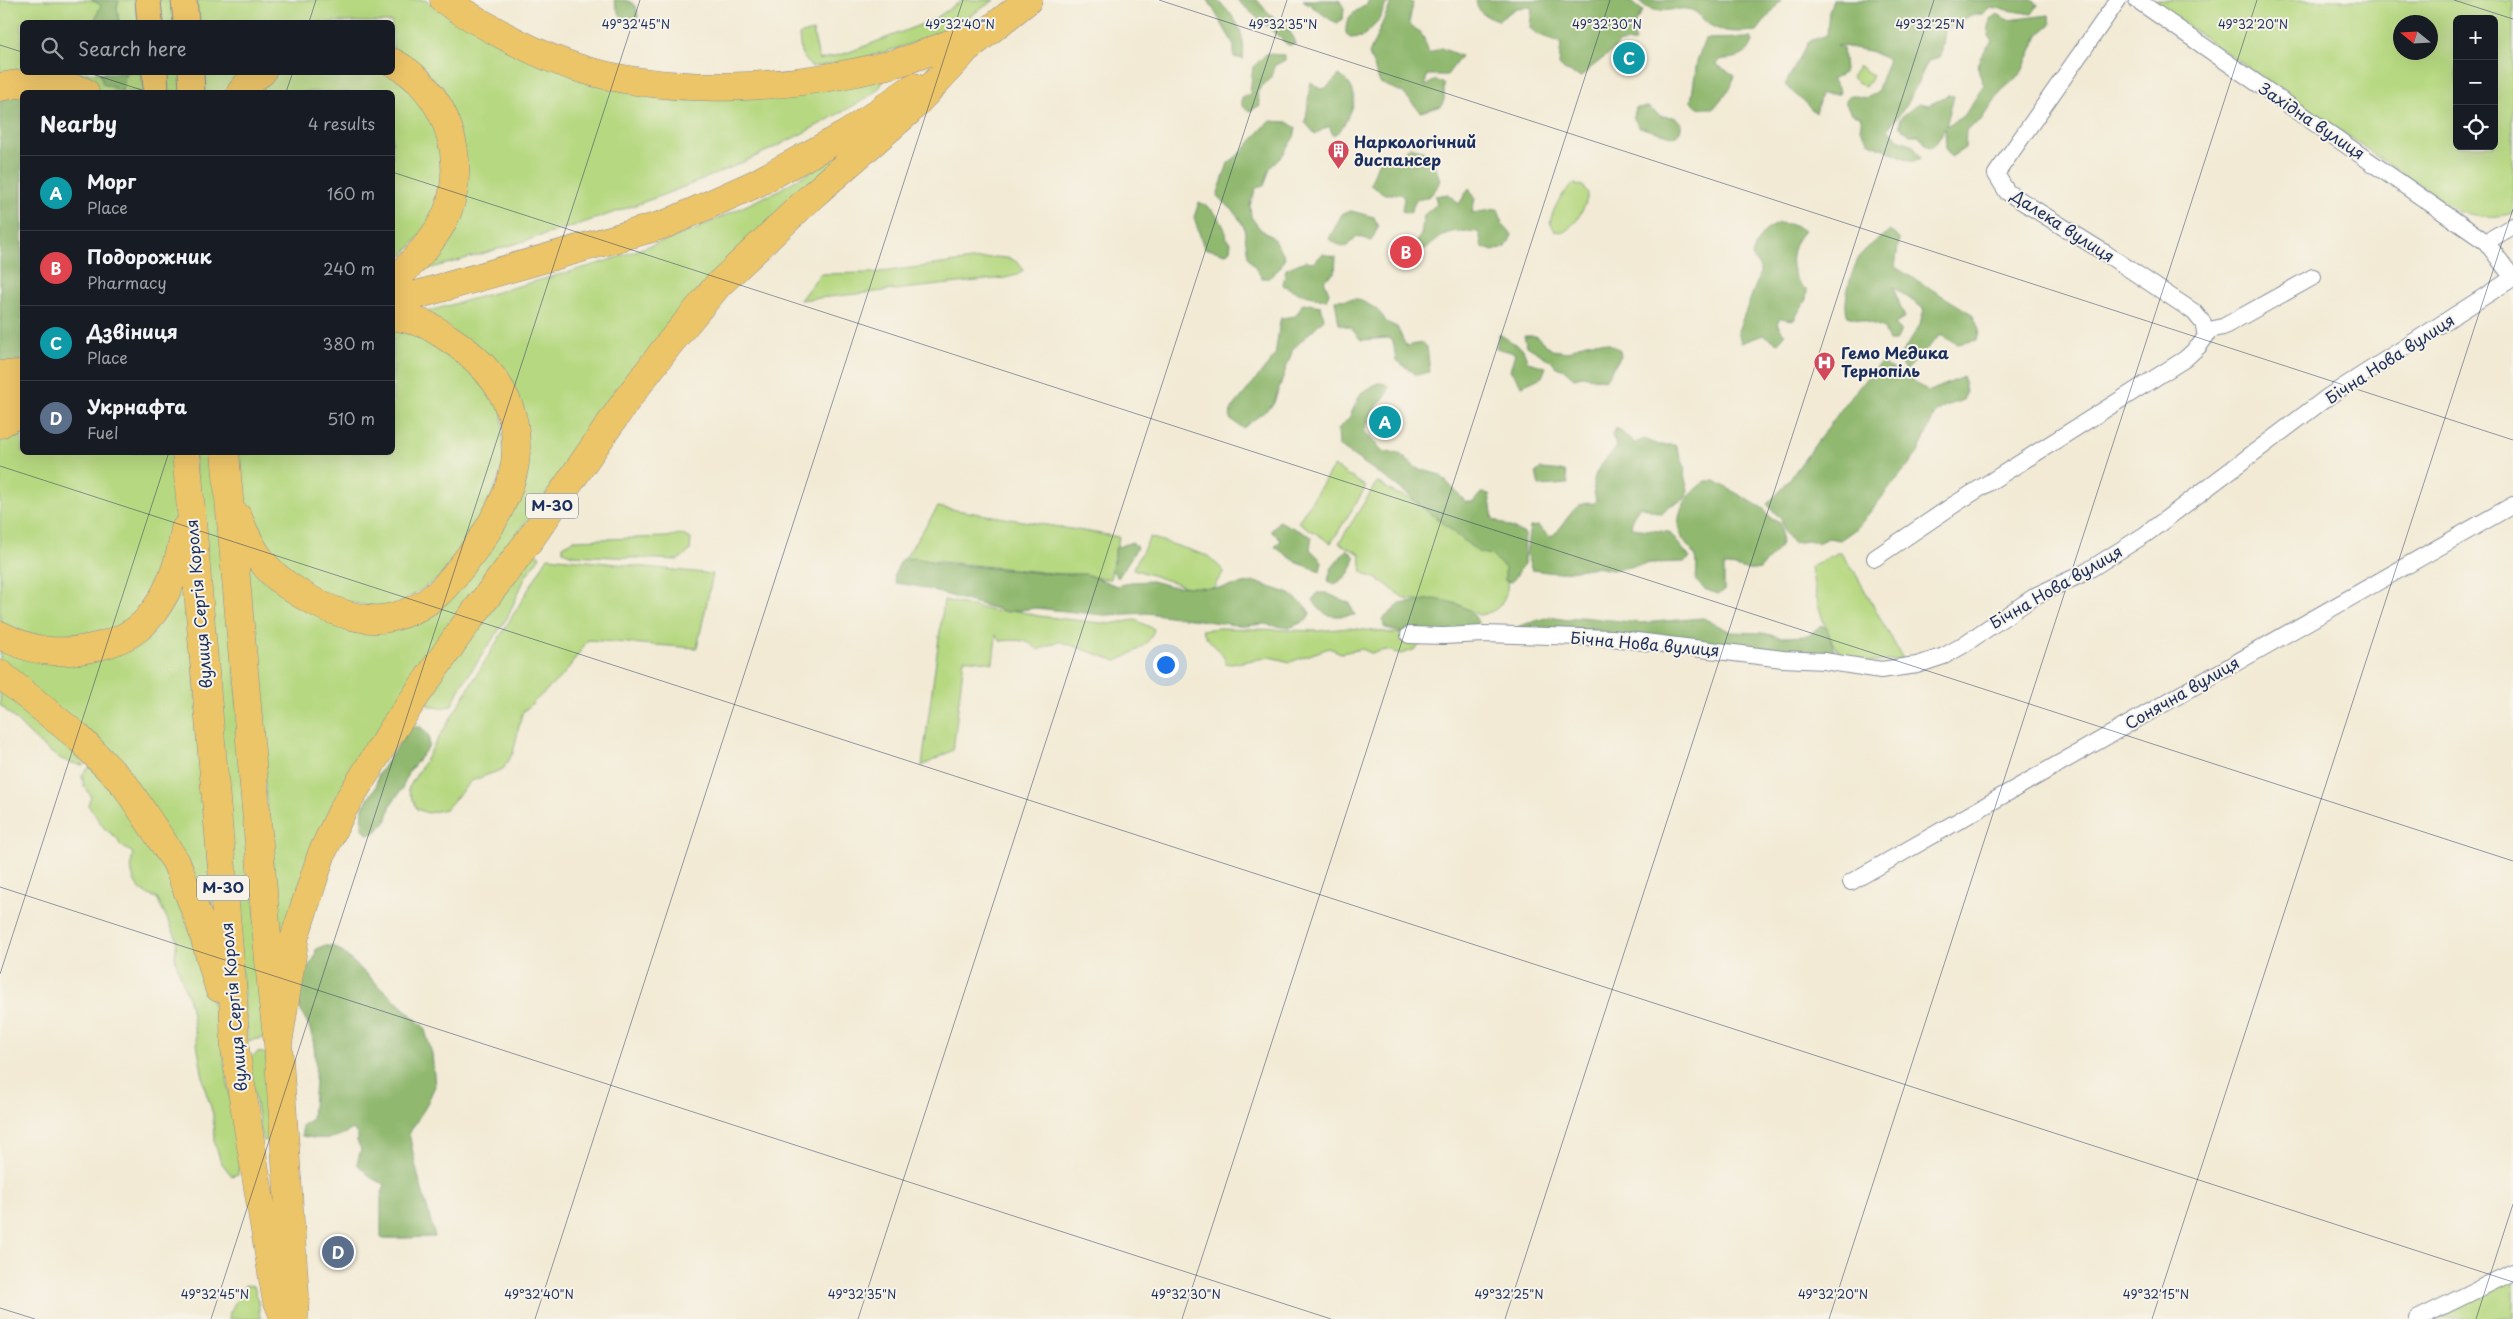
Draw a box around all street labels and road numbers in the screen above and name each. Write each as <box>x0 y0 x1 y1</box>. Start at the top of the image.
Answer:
street label: Західна вулиця <box>2255 76 2370 165</box>
street label: Далека вулиця <box>2006 182 2120 268</box>
street label: Бічна Нова вулиця <box>2320 307 2459 409</box>
road number: М-30 <box>526 494 578 518</box>
street label: вулиця Сергія Короля <box>179 519 217 690</box>
street label: Бічна Нова вулиця <box>1985 538 2126 634</box>
street label: Бічна Нова вулиця <box>1570 625 1721 661</box>
street label: Сонячна вулиця <box>2120 650 2243 735</box>
road number: М-30 <box>197 876 249 900</box>
street label: вулиця Сергія Короля <box>214 922 252 1093</box>

